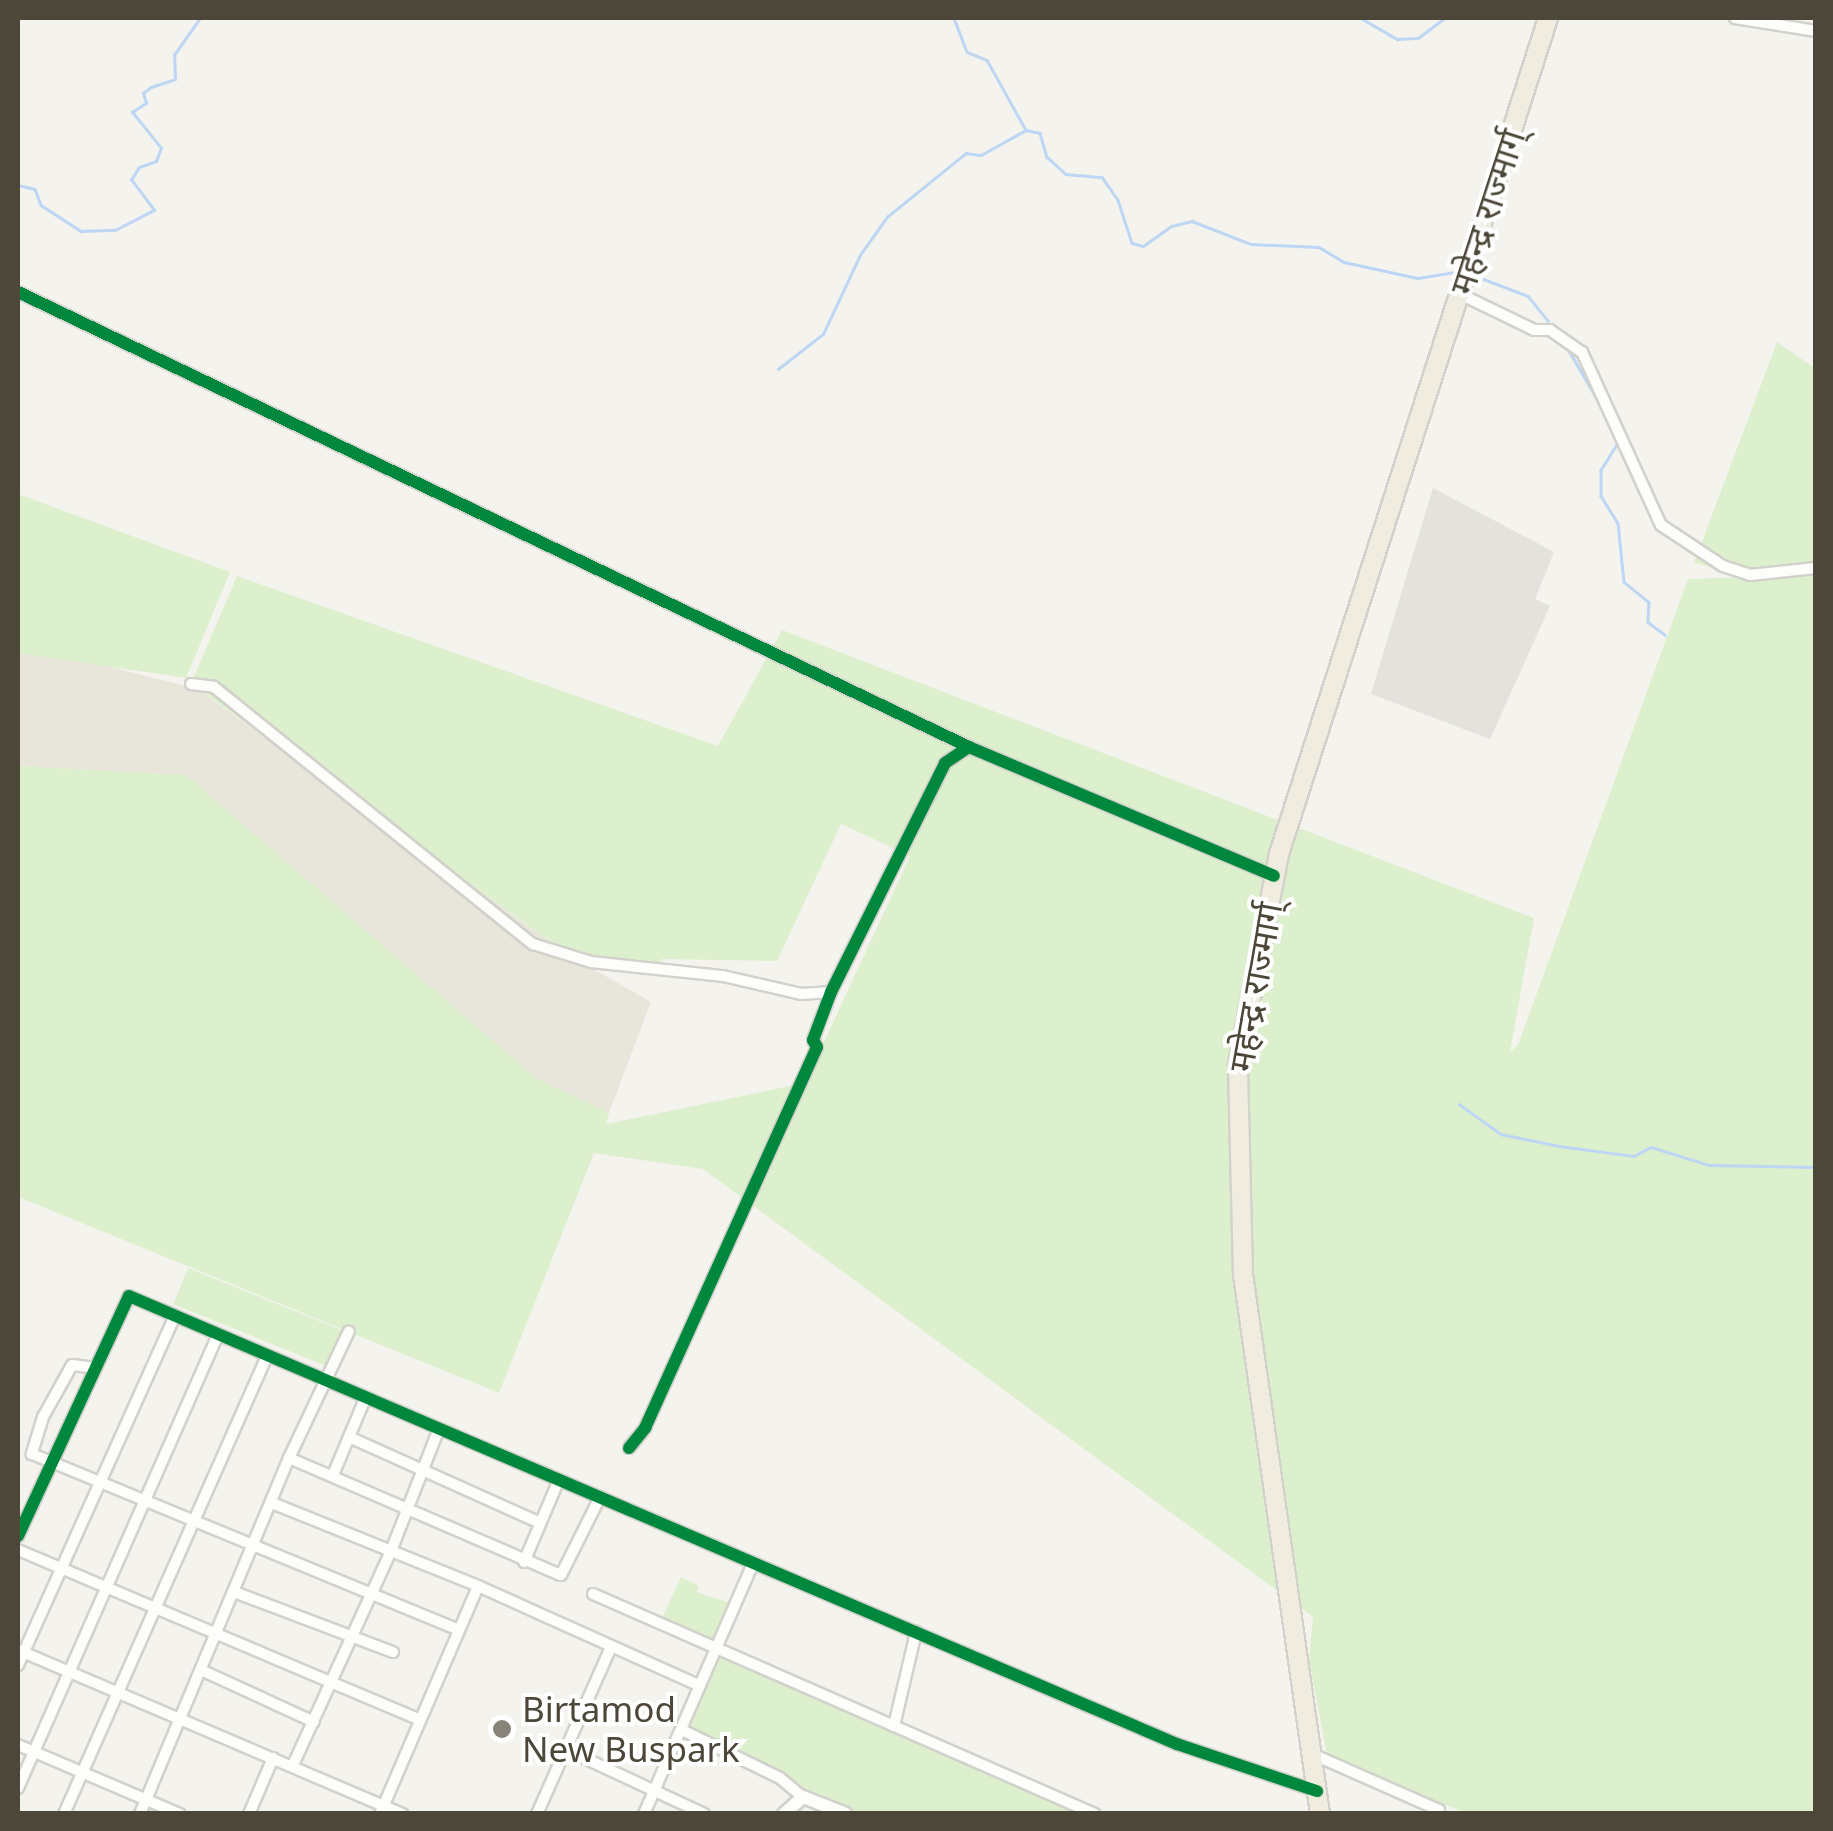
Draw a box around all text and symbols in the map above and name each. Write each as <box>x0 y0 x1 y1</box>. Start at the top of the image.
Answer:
street label: महेन्द्र राज्मार्ग् <box>1441 124 1533 300</box>
street label: महेन्द्र राज्मार्ग् <box>1219 899 1291 1075</box>
place label: Birtamod New Buspark <box>522 1688 740 1770</box>
marker: Birtamod New Buspark <box>491 1718 513 1740</box>

